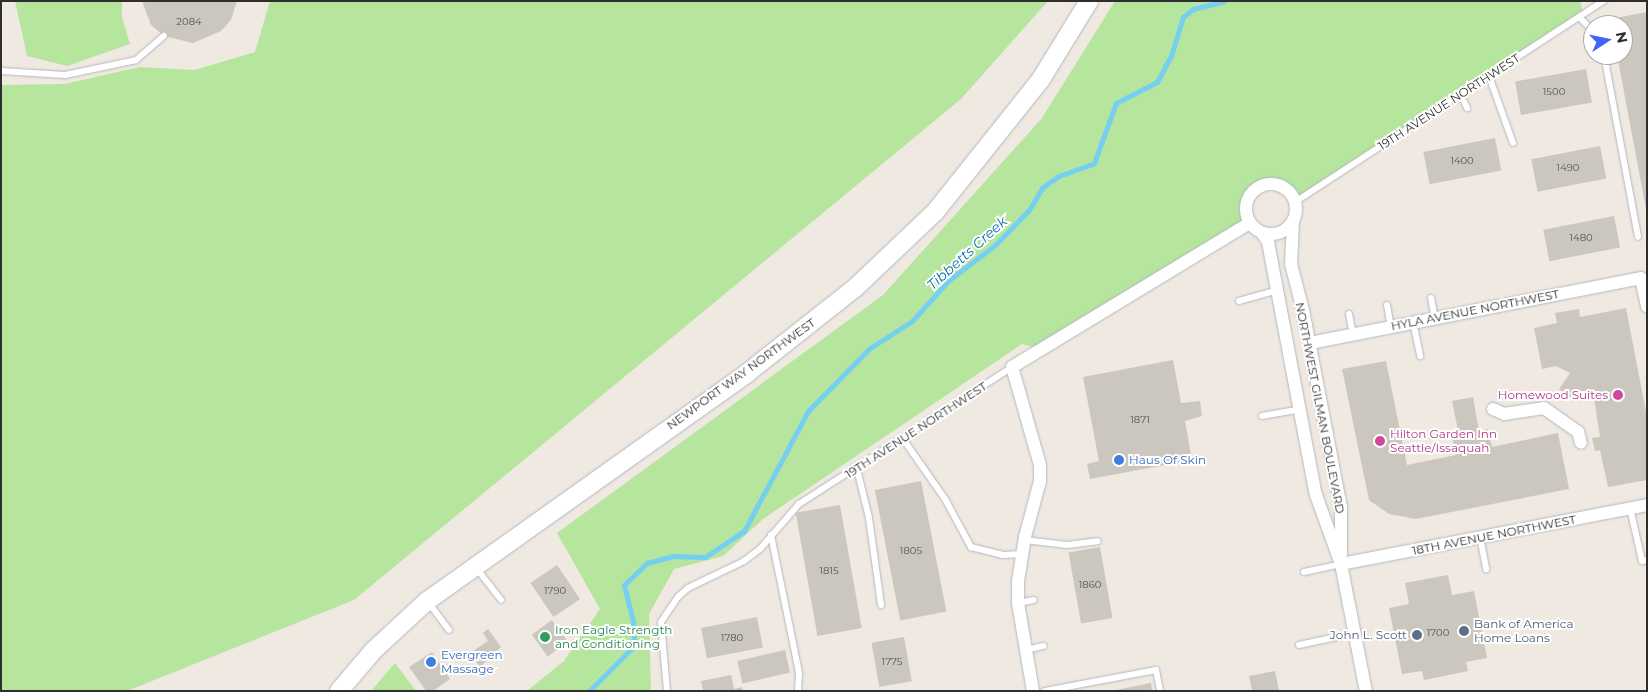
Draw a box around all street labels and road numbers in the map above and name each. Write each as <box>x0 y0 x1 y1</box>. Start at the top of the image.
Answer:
street label: 19TH AVENUE NORTHWEST <box>1375 51 1523 153</box>
street label: HYLA AVENUE NORTHWEST <box>1390 287 1560 333</box>
street label: NORTHWEST GILMAN BOULEVARD <box>1292 301 1348 515</box>
street label: NEWPORT WAY NORTHWEST <box>664 315 818 433</box>
street label: 19TH AVENUE NORTHWEST <box>842 379 990 481</box>
street label: 18TH AVENUE NORTHWEST <box>1411 512 1577 558</box>

